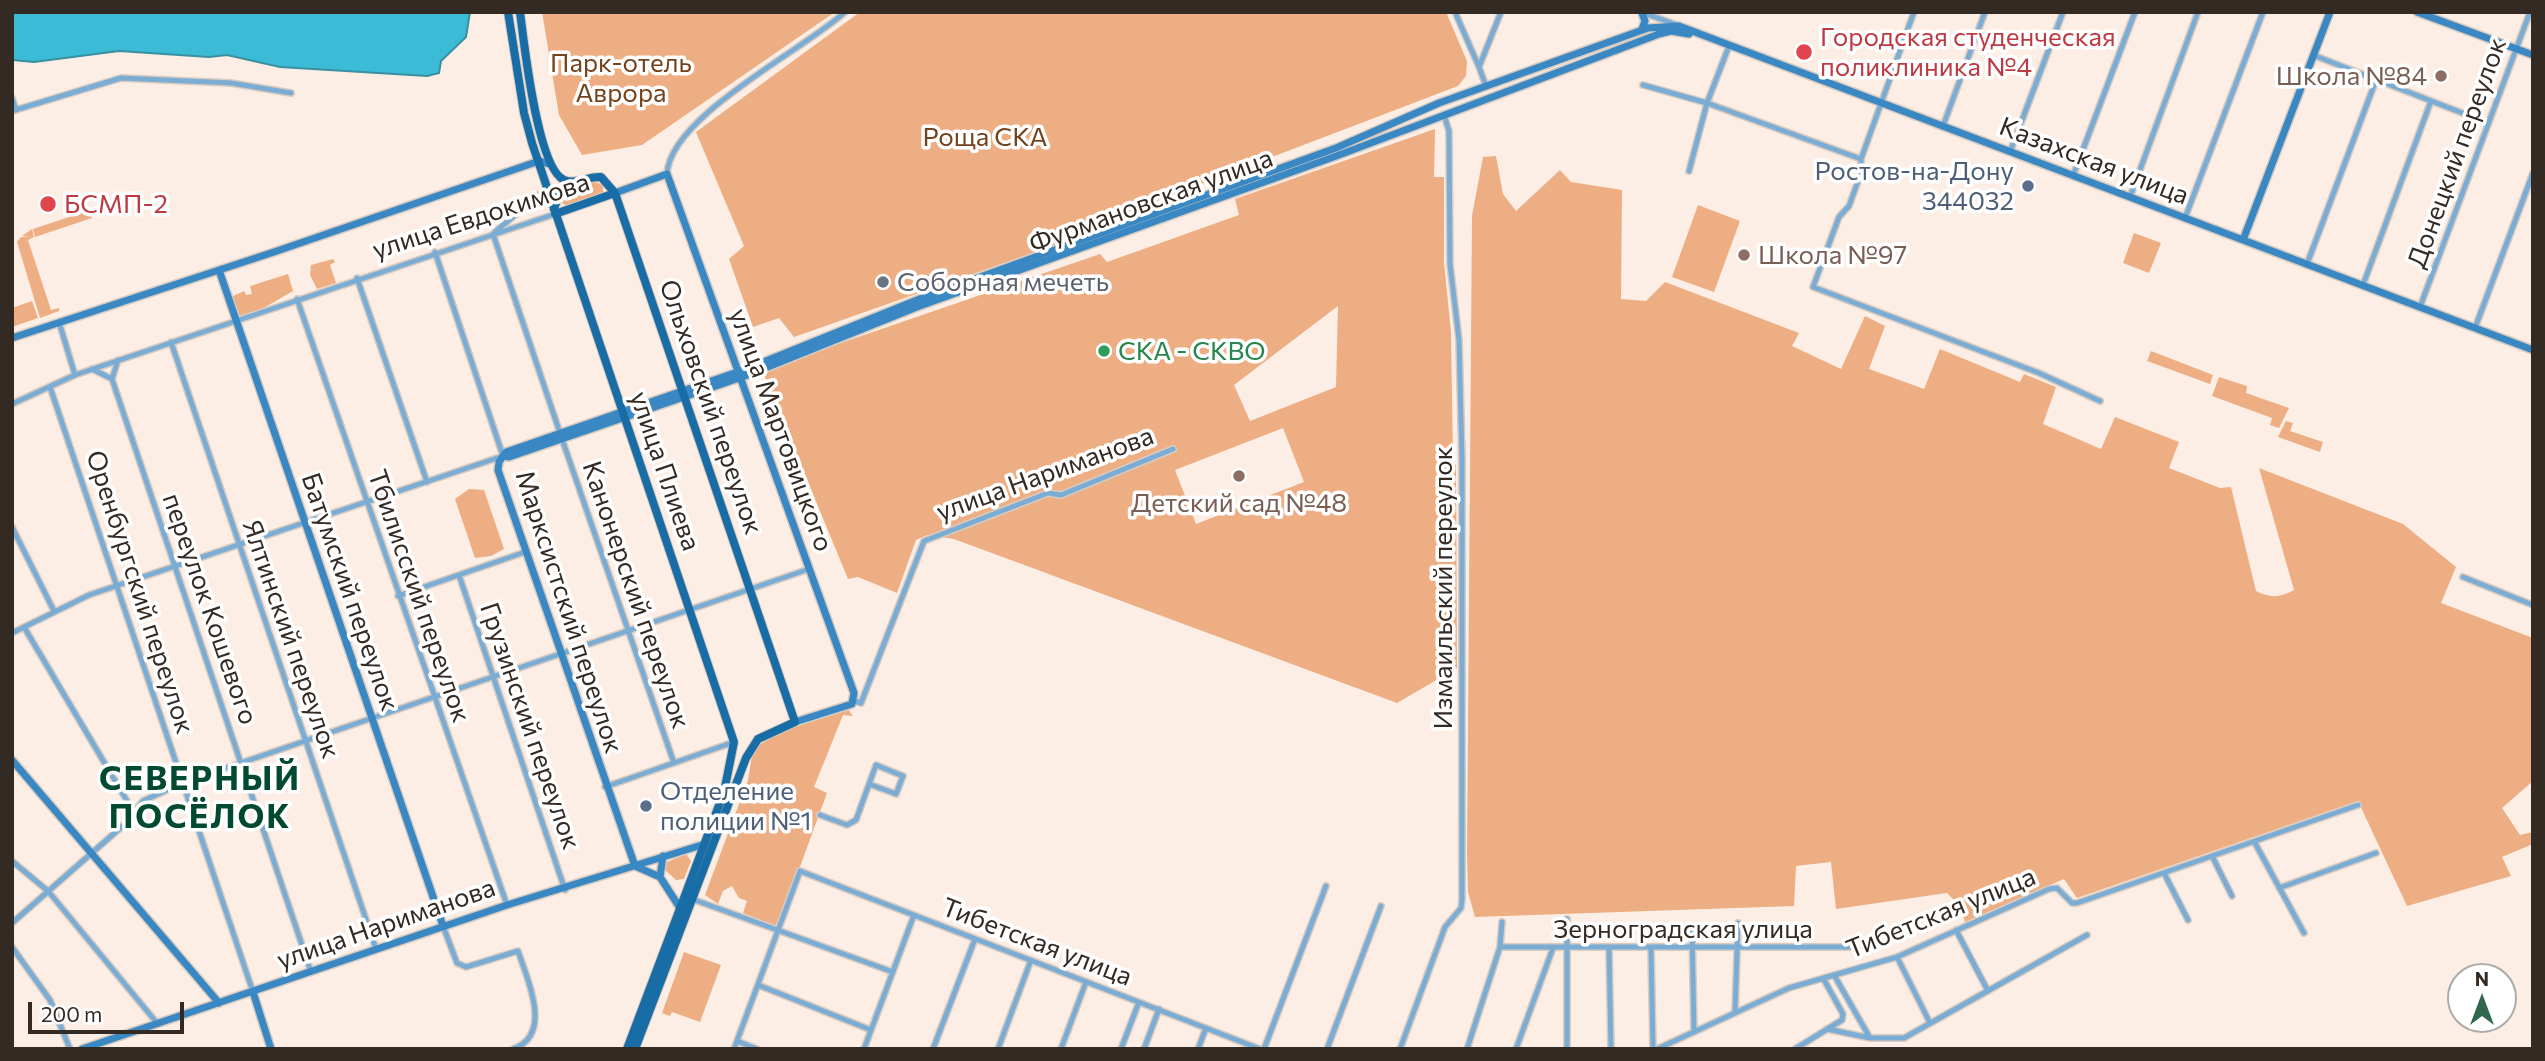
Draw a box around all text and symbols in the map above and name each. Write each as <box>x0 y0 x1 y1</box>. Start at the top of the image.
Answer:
place label: Городская студенческая поликлиника №4 <box>1820 21 2116 82</box>
street label: Донецкий переулок <box>2401 34 2513 272</box>
marker: Городская студенческая поликлиника №4 <box>1794 42 1814 62</box>
park label: Парк-отель Аврора <box>550 47 692 108</box>
place label: Школа №84 <box>2276 60 2427 92</box>
marker: Школа №84 <box>2433 68 2449 84</box>
street label: Казахская улица <box>1995 111 2193 211</box>
park label: Роща СКА <box>922 121 1048 153</box>
street label: Фурмановская улица <box>1025 142 1277 260</box>
place label: Ростов-на-Дону 344032 <box>1814 155 2014 216</box>
street label: улица Евдокимова <box>369 166 593 266</box>
marker: Ростов-на-Дону 344032 <box>2020 178 2036 194</box>
place label: БСМП-2 <box>64 188 168 220</box>
marker: БСМП-2 <box>38 194 58 214</box>
place label: Школа №97 <box>1758 239 1907 271</box>
marker: Школа №97 <box>1736 247 1752 263</box>
place label: Соборная мечеть <box>897 266 1109 298</box>
marker: Соборная мечеть <box>875 274 891 290</box>
street label: Ольховский переулок <box>653 276 769 538</box>
street label: улица Мартовицкого <box>723 304 839 556</box>
place label: СКА - СКВО <box>1118 335 1265 367</box>
marker: СКА - СКВО <box>1096 343 1112 359</box>
street label: улица Плиева <box>623 387 707 555</box>
street label: улица Нариманова <box>932 420 1158 528</box>
street label: Оренбургский переулок <box>79 446 201 738</box>
street label: Измаильский переулок <box>1427 446 1459 730</box>
street label: Канонерский переулок <box>576 457 696 733</box>
street label: Тбилисский переулок <box>361 466 477 726</box>
street label: Марксистский переулок <box>509 467 629 757</box>
marker: Детский сад №48 <box>1231 468 1247 484</box>
street label: Батумский переулок <box>295 469 405 715</box>
place label: Детский сад №48 <box>1131 487 1347 519</box>
street label: переулок Кошевого <box>156 489 264 729</box>
street label: Ялтинский переулок <box>236 516 346 762</box>
street label: Грузинский переулок <box>473 599 587 853</box>
district label: СЕВЕРНЫЙ ПОСЁЛОК <box>100 759 300 837</box>
place label: Отделение полиции №1 <box>660 775 812 836</box>
marker: Отделение полиции №1 <box>638 798 654 814</box>
street label: Тибетская улица <box>1842 861 2040 965</box>
street label: улица Нариманова <box>273 872 499 976</box>
street label: Тибетская улица <box>938 891 1136 993</box>
street label: Зерноградская улица <box>1553 913 1813 945</box>
north arrow <box>2447 963 2517 1033</box>
text: N <box>2475 967 2489 990</box>
scale bar <box>32 988 187 1032</box>
text: 200 m <box>41 1001 102 1026</box>

